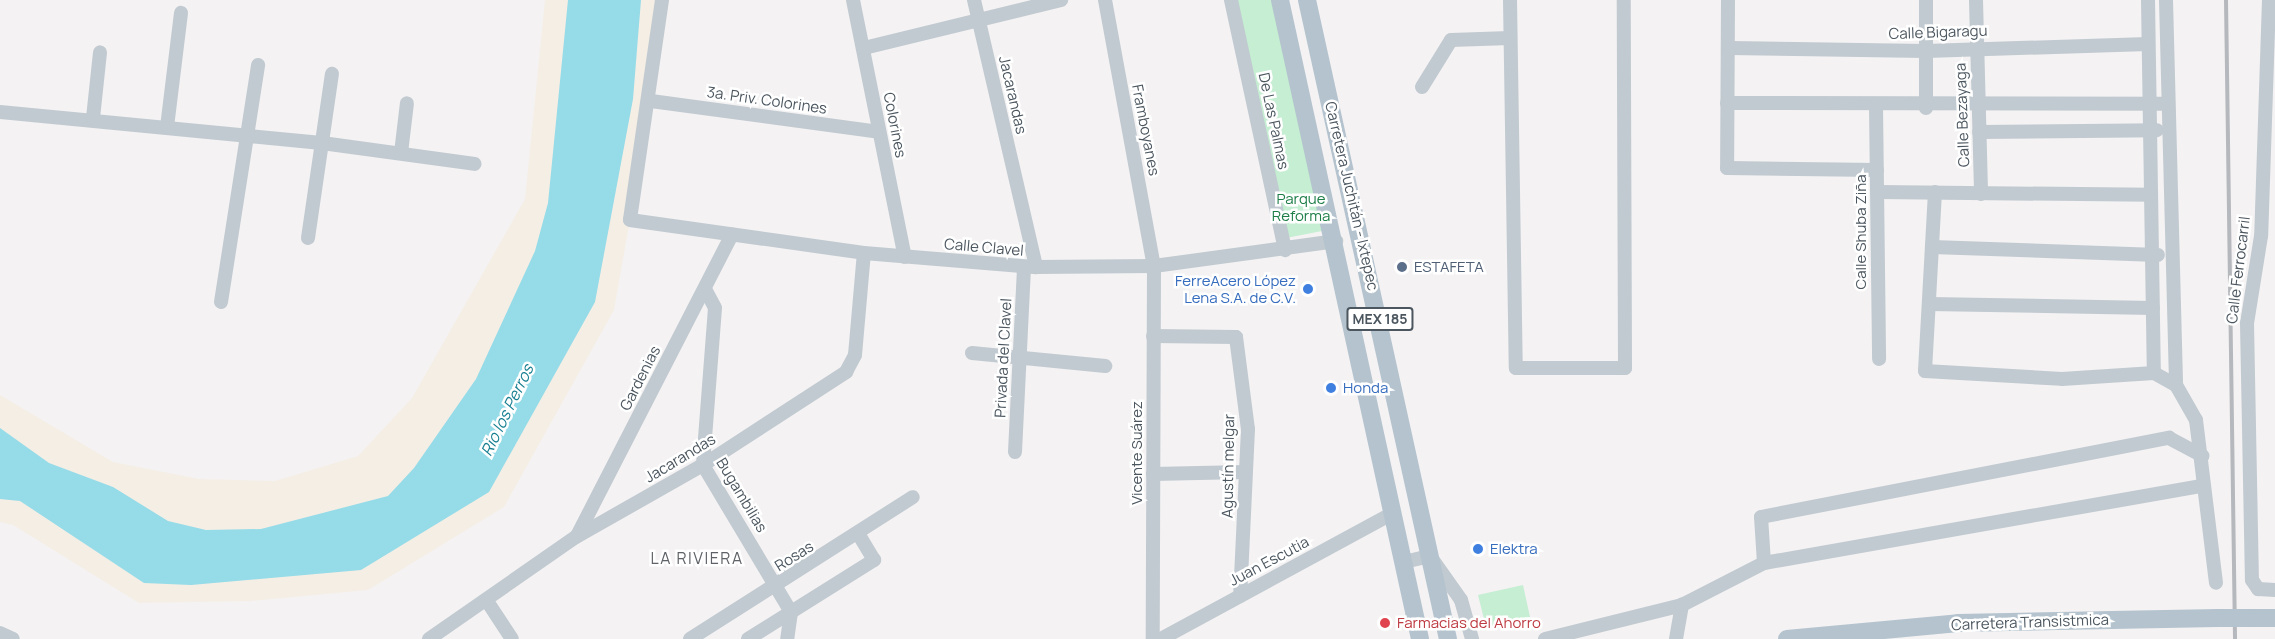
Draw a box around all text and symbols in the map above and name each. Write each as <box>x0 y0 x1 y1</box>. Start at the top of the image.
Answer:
street label: Calle Bigaragu <box>1888 21 1988 43</box>
street label: Jacarandas <box>995 54 1031 136</box>
street label: Calle Bezayaga <box>1951 63 1973 167</box>
street label: De Las Palmas <box>1255 71 1293 171</box>
street label: 3a. Priv. Colorines <box>706 83 828 117</box>
street label: Framboyanes <box>1128 83 1164 177</box>
street label: Colorines <box>880 91 910 159</box>
street label: Carretera Juchitán - Ixtepec <box>1322 100 1382 292</box>
street label: Calle Shuba Ziña <box>1852 174 1870 290</box>
park label: Parque Reforma <box>1272 189 1330 224</box>
street label: Calle Ferrocarril <box>2222 215 2254 325</box>
street label: Calle Clavel <box>944 235 1024 259</box>
place label: ESTAFETA <box>1414 258 1484 276</box>
marker: ESTAFETA <box>1395 260 1409 274</box>
place label: FerreAcero López Lena S.A. de C.V. <box>1175 271 1296 306</box>
marker: FerreAcero López Lena S.A. de C.V. <box>1301 282 1315 296</box>
street label: Privada del Clavel <box>991 298 1015 418</box>
road number: MEX 185 <box>1346 308 1414 330</box>
street label: Gardenias <box>616 343 664 413</box>
water label: Rio los Perros <box>477 361 537 459</box>
place label: Honda <box>1343 379 1388 397</box>
marker: Honda <box>1324 381 1338 395</box>
street label: Vicente Suárez <box>1128 401 1146 505</box>
street label: Agustín melgar <box>1218 414 1238 518</box>
street label: Jacarandas <box>641 430 719 486</box>
street label: Bugambilias <box>713 455 771 535</box>
street label: Juan Escutia <box>1226 532 1312 590</box>
street label: Rosas <box>771 537 817 575</box>
place label: Elektra <box>1490 540 1538 558</box>
marker: Elektra <box>1471 542 1485 556</box>
district label: LA RIVIERA <box>650 548 744 568</box>
street label: Carretera Transistmica <box>1951 610 2109 634</box>
place label: Farmacias del Ahorro <box>1397 614 1541 632</box>
marker: Farmacias del Ahorro <box>1378 616 1392 630</box>

